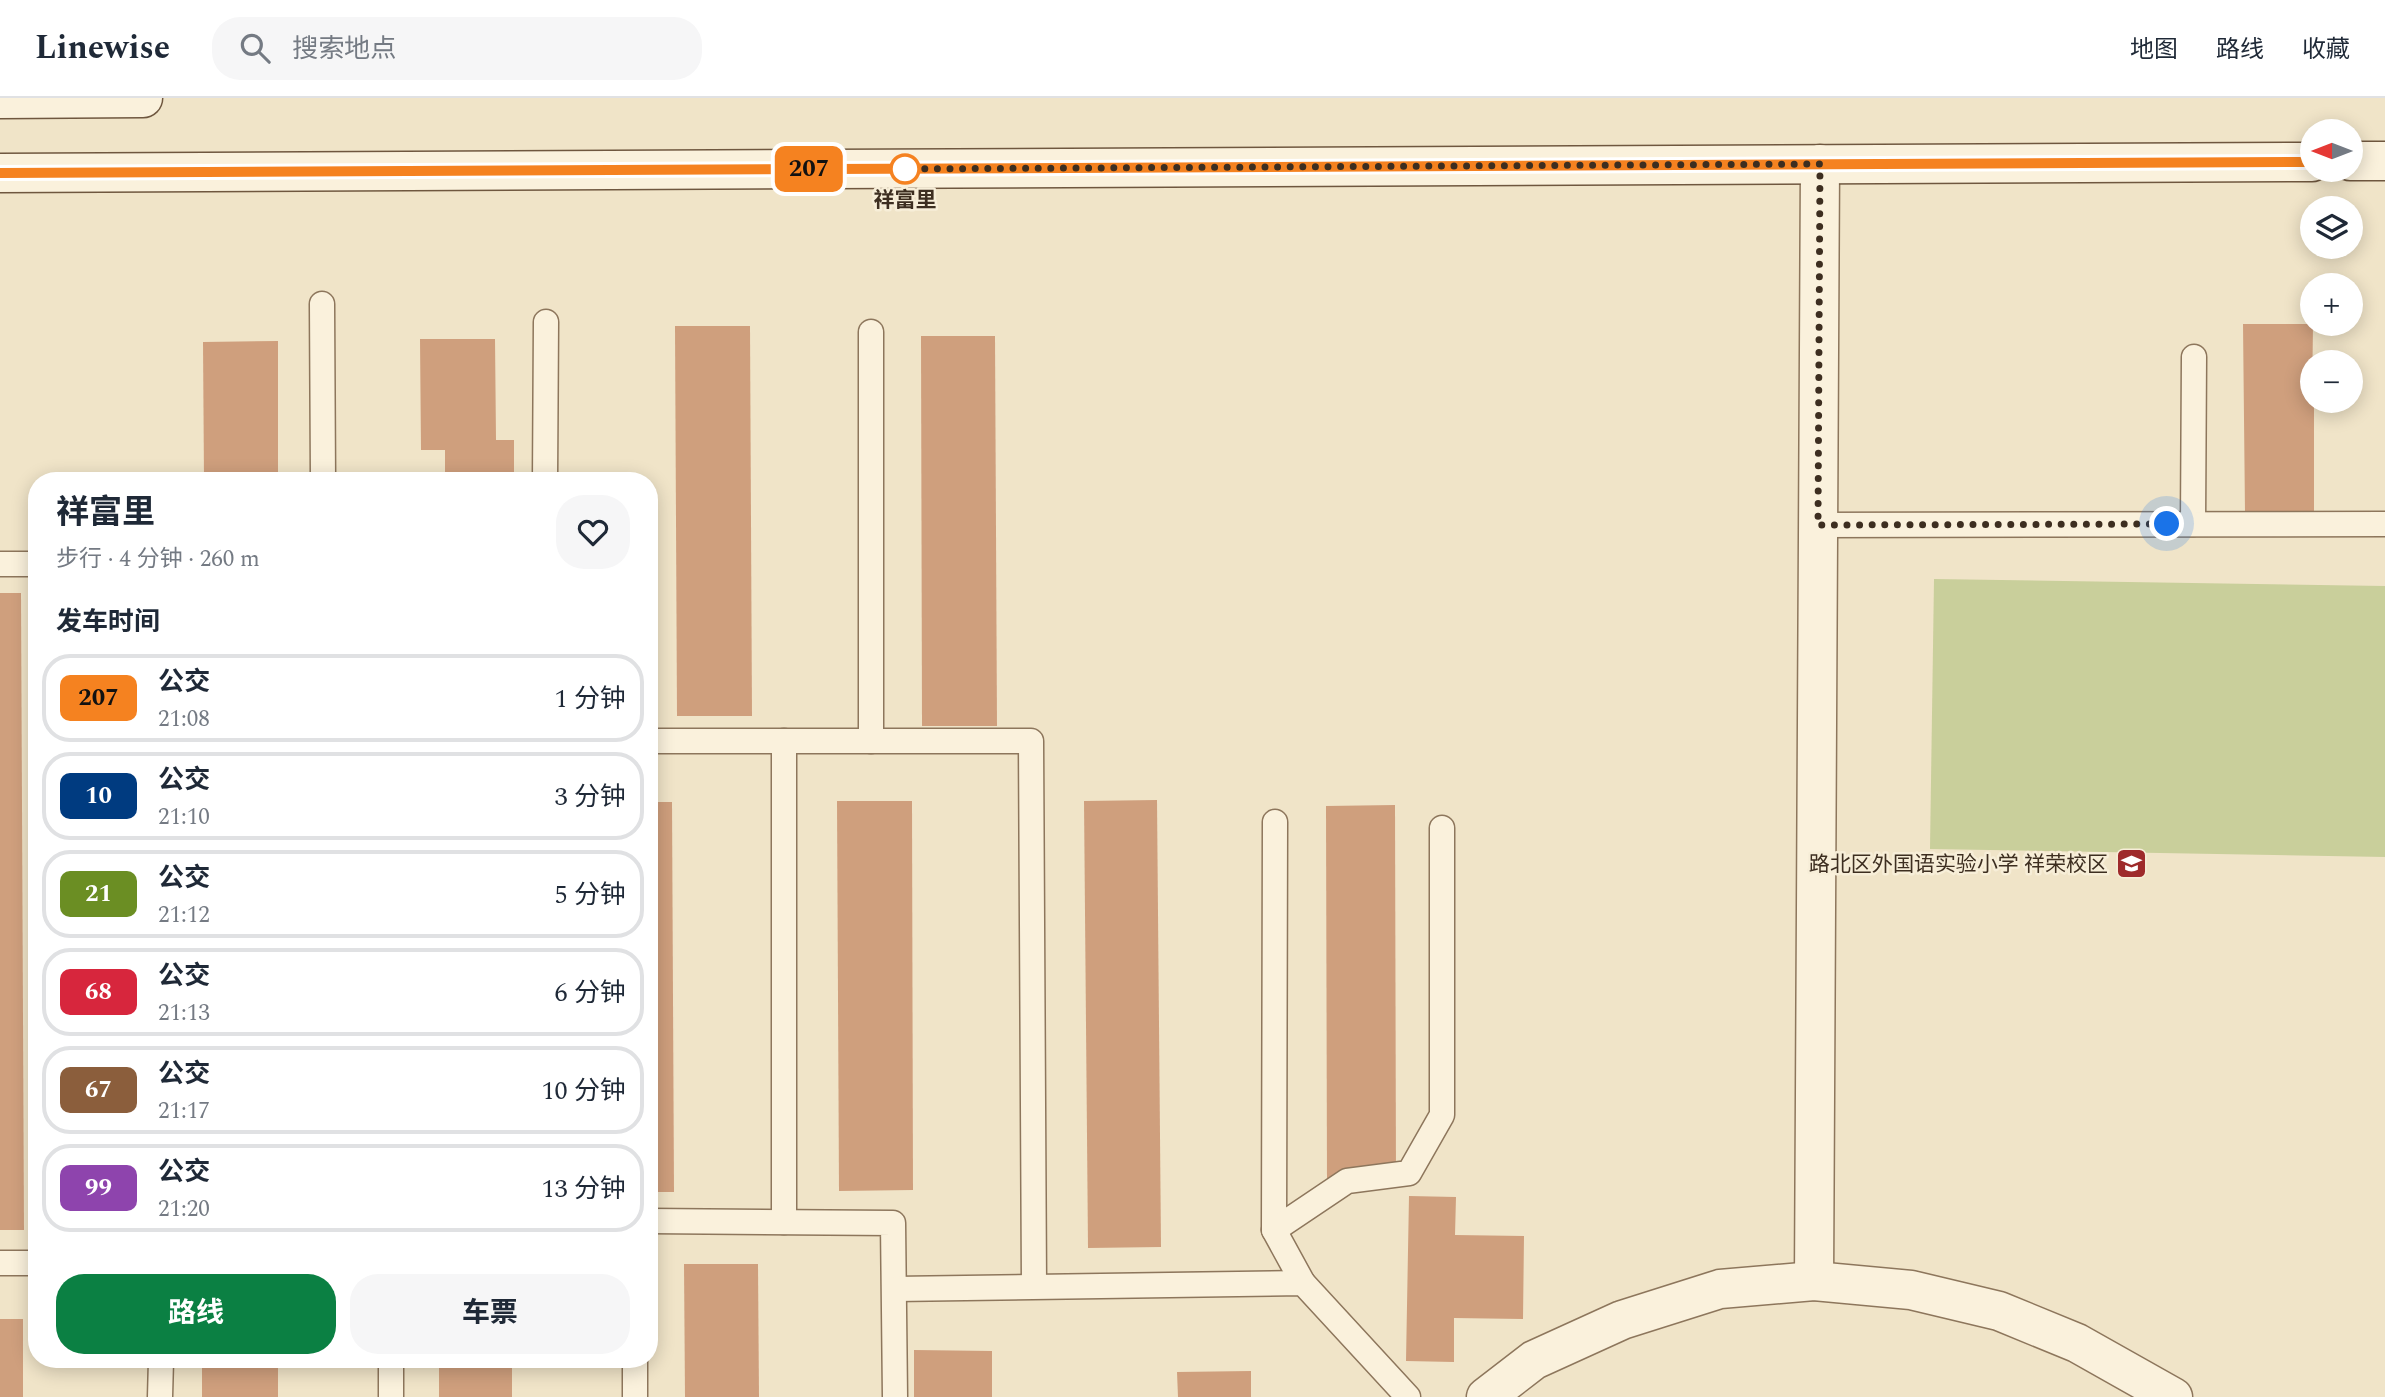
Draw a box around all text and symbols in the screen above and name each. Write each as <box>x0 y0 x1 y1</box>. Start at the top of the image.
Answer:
search box <box>212 17 702 80</box>
text: Linewise <box>35 23 170 73</box>
icon: search <box>236 29 274 67</box>
text: 搜索地点 <box>292 29 396 69</box>
text: 地图 <box>2130 32 2178 68</box>
text: 路线 <box>2216 32 2264 68</box>
text: 收藏 <box>2302 32 2350 68</box>
north arrow <box>2300 119 2362 182</box>
map controls <box>2300 119 2363 413</box>
line badge: 207 <box>769 146 849 192</box>
text: 207 <box>789 151 829 187</box>
marker: 祥富里 <box>890 154 920 184</box>
place label: 祥富里 <box>874 185 937 217</box>
button: layers <box>2300 196 2363 259</box>
button: + <box>2300 273 2363 336</box>
button: − <box>2300 350 2363 413</box>
text: 祥富里 <box>56 488 155 538</box>
button: heart <box>556 495 630 569</box>
your location <box>2149 506 2184 541</box>
text: 步行 · 4 分钟 · 260 m <box>56 542 260 577</box>
text: 发车时间 <box>56 602 160 642</box>
text: 公交 <box>158 662 210 702</box>
text: 1 分钟 <box>554 679 626 719</box>
text: 207 <box>78 680 119 716</box>
text: 21:08 <box>158 702 210 737</box>
text: 公交 <box>158 760 210 800</box>
text: 3 分钟 <box>554 777 626 817</box>
text: 10 <box>85 778 112 814</box>
text: 21:10 <box>158 800 210 835</box>
school or university icon: 路北区外国语实验小学 祥荣校区 <box>2114 847 2148 881</box>
place label: 路北区外国语实验小学 祥荣校区 <box>1809 849 2108 881</box>
text: 公交 <box>158 858 210 898</box>
text: 5 分钟 <box>554 875 626 915</box>
text: 21 <box>85 876 112 912</box>
text: 21:12 <box>158 898 210 933</box>
text: 公交 <box>158 956 210 996</box>
text: 6 分钟 <box>554 973 626 1013</box>
text: 68 <box>85 974 112 1010</box>
text: 21:13 <box>158 996 210 1031</box>
text: 公交 <box>158 1054 210 1094</box>
text: 10 分钟 <box>541 1071 626 1111</box>
text: 67 <box>85 1072 112 1108</box>
text: 21:17 <box>158 1094 210 1129</box>
text: 公交 <box>158 1152 210 1192</box>
text: 13 分钟 <box>541 1169 626 1209</box>
text: 99 <box>85 1170 112 1206</box>
text: 21:20 <box>158 1192 210 1227</box>
button: 路线 <box>56 1274 336 1354</box>
button: 车票 <box>350 1274 630 1354</box>

